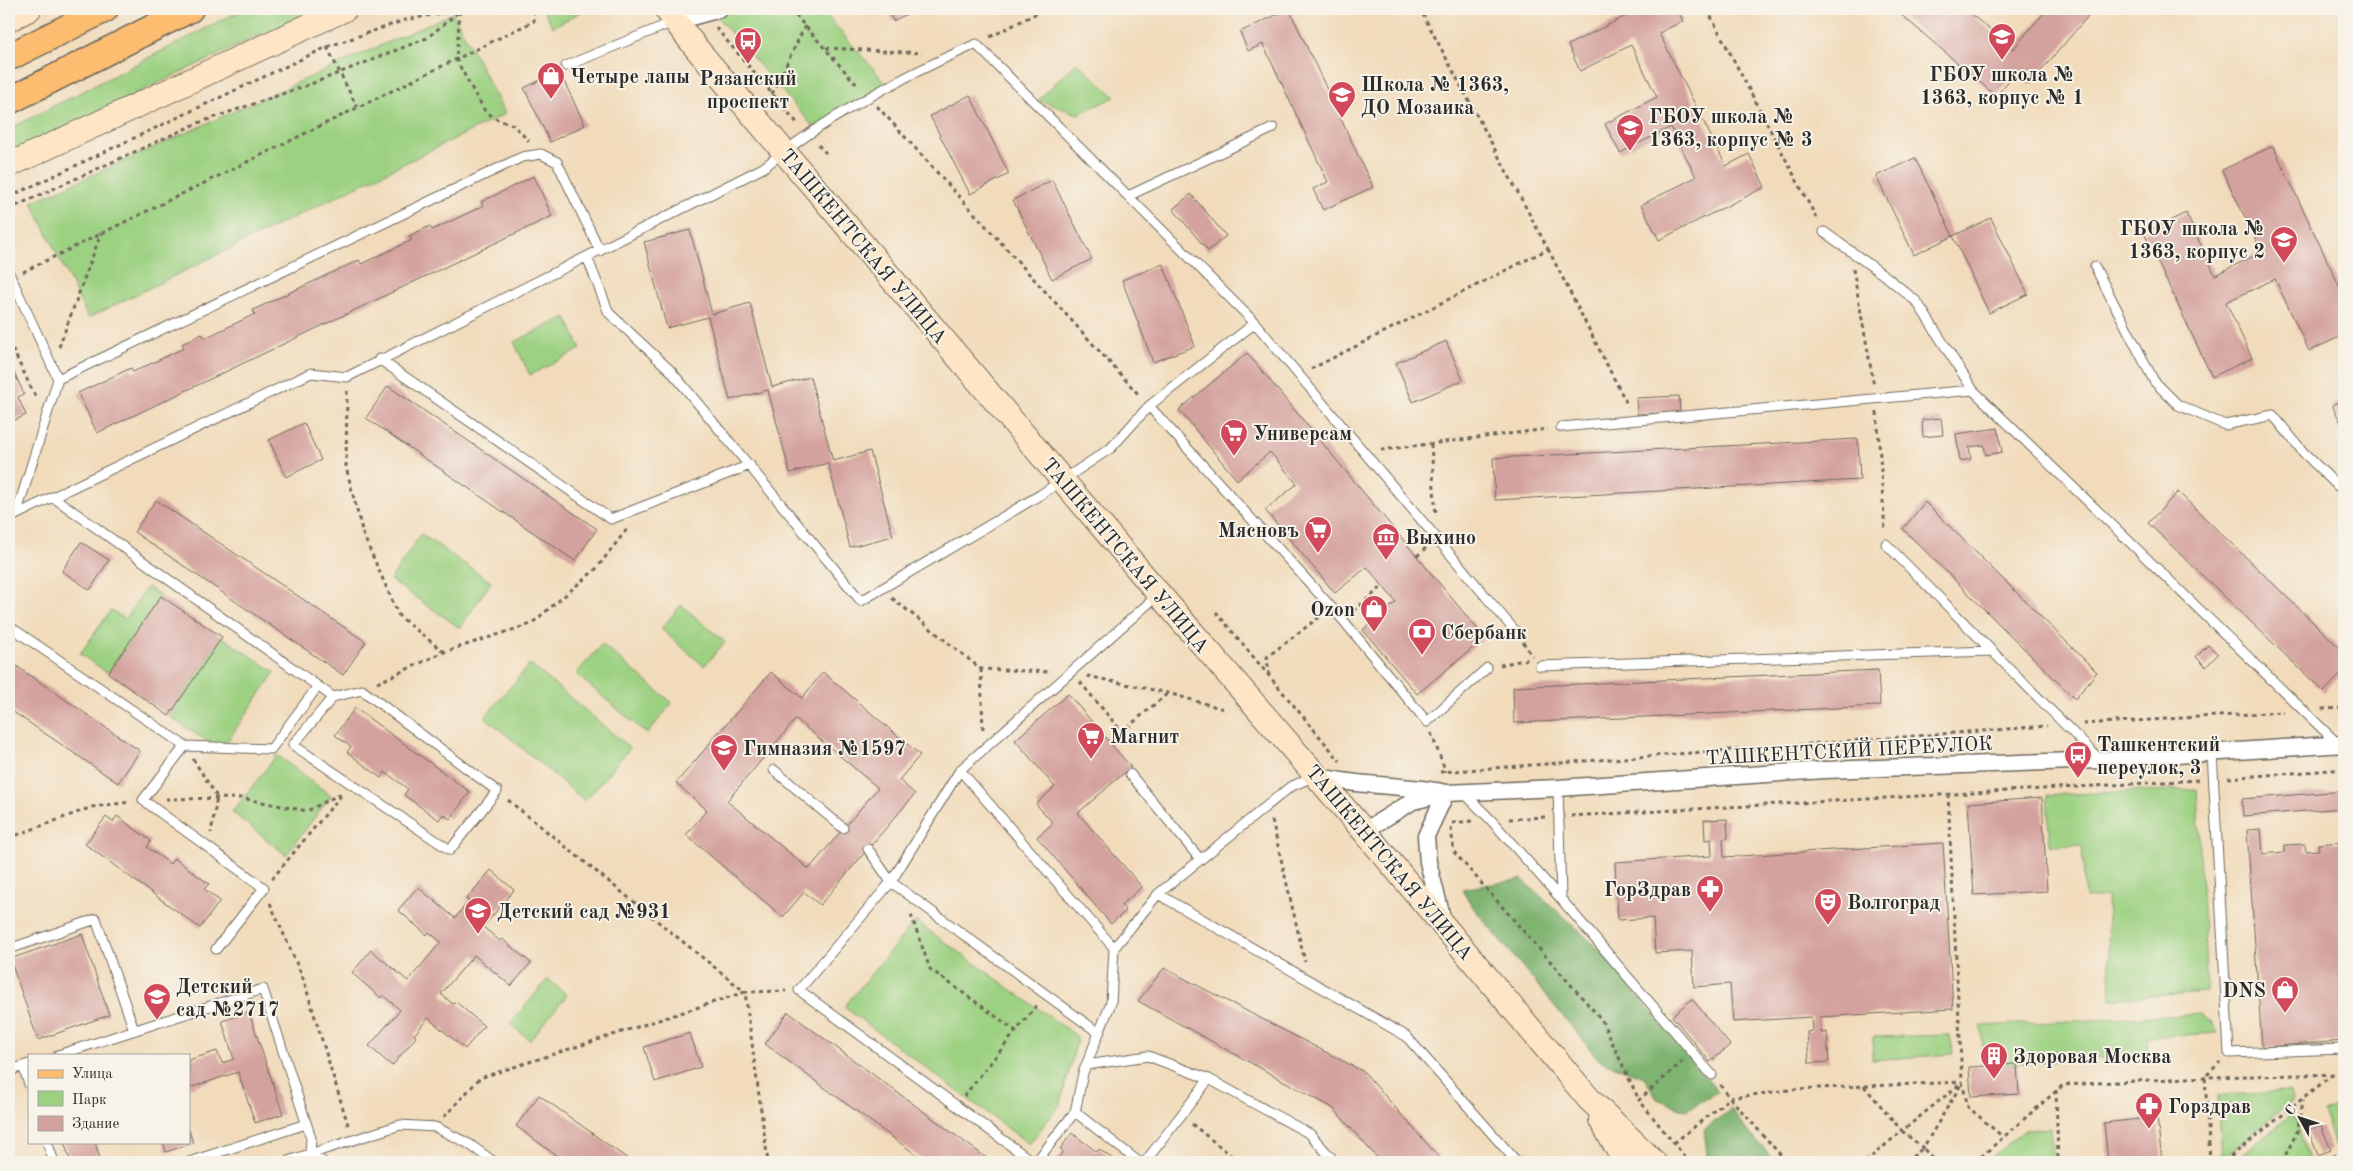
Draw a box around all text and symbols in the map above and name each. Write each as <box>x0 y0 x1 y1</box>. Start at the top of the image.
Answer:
school or university icon: ГБОУ школа № 1363, корпус № 1 <box>1987 22 2017 61</box>
bus stop icon: Рязанский проспект <box>733 26 763 65</box>
shop icon: Четыре лапы <box>536 61 566 100</box>
place label: ГБОУ школа № 1363, корпус № 1 <box>1920 66 2084 109</box>
place label: Четыре лапы <box>570 68 690 88</box>
place label: Рязанский проспект <box>699 70 797 113</box>
place label: Школа № 1363, ДО Мозаика <box>1361 76 1509 119</box>
school or university icon: Школа № 1363, ДО Мозаика <box>1327 80 1357 119</box>
place label: ГБОУ школа № 1363, корпус № 3 <box>1649 108 1813 151</box>
school or university icon: ГБОУ школа № 1363, корпус № 3 <box>1615 113 1645 152</box>
street label: ТАШКЕНТСКАЯ УЛИЦА <box>775 146 950 349</box>
place label: ГБОУ школа № 1363, корпус 2 <box>2120 220 2265 263</box>
school or university icon: ГБОУ школа № 1363, корпус 2 <box>2269 225 2299 264</box>
supermarket icon: Универсам <box>1219 418 1249 457</box>
place label: Универсам <box>1253 425 1352 445</box>
street label: ТАШКЕНТСКАЯ УЛИЦА <box>1037 455 1212 658</box>
supermarket icon: Мясновъ <box>1303 515 1333 554</box>
place label: Мясновъ <box>1218 522 1299 542</box>
museum icon: Выхино <box>1371 522 1401 561</box>
place label: Выхино <box>1405 529 1476 549</box>
shop icon: Ozon <box>1359 594 1389 633</box>
place label: Ozon <box>1310 601 1355 621</box>
bank icon: Сбербанк <box>1407 617 1437 656</box>
place label: Сбербанк <box>1441 624 1527 644</box>
supermarket icon: Магнит <box>1076 721 1106 760</box>
place label: Магнит <box>1110 728 1179 748</box>
street label: ТАШКЕНТСКИЙ ПЕРЕУЛОК <box>1705 731 1993 770</box>
school or university icon: Гимназия №1597 <box>709 733 739 772</box>
place label: Ташкентский переулок, 3 <box>2097 736 2220 779</box>
place label: Гимназия №1597 <box>743 739 906 760</box>
bus stop icon: Ташкентский переулок, 3 <box>2063 740 2093 779</box>
street label: ТАШКЕНТСКАЯ УЛИЦА <box>1301 762 1476 965</box>
pharmacy icon: ГорЗдрав <box>1695 874 1725 913</box>
place label: ГорЗдрав <box>1604 881 1691 901</box>
theatre icon: Волгоград <box>1813 887 1843 926</box>
place label: Волгоград <box>1847 894 1940 914</box>
school or university icon: Детский сад №931 <box>463 896 493 935</box>
place label: Детский сад №931 <box>497 903 671 923</box>
shop icon: DNS <box>2270 975 2300 1014</box>
place label: Детский сад №2717 <box>176 978 279 1021</box>
school or university icon: Детский сад №2717 <box>142 982 172 1021</box>
place label: DNS <box>2223 982 2266 1002</box>
building icon: Здоровая Москва <box>1979 1041 2009 1080</box>
place label: Здоровая Москва <box>2013 1048 2171 1068</box>
legend <box>28 1054 190 1144</box>
text: Улица <box>72 1067 113 1082</box>
pharmacy icon: Горздрав <box>2134 1091 2164 1130</box>
text: Парк <box>72 1093 107 1108</box>
north arrow <box>2276 1094 2326 1144</box>
place label: Горздрав <box>2168 1098 2251 1118</box>
text: С <box>2282 1102 2299 1118</box>
text: Здание <box>72 1117 119 1132</box>

